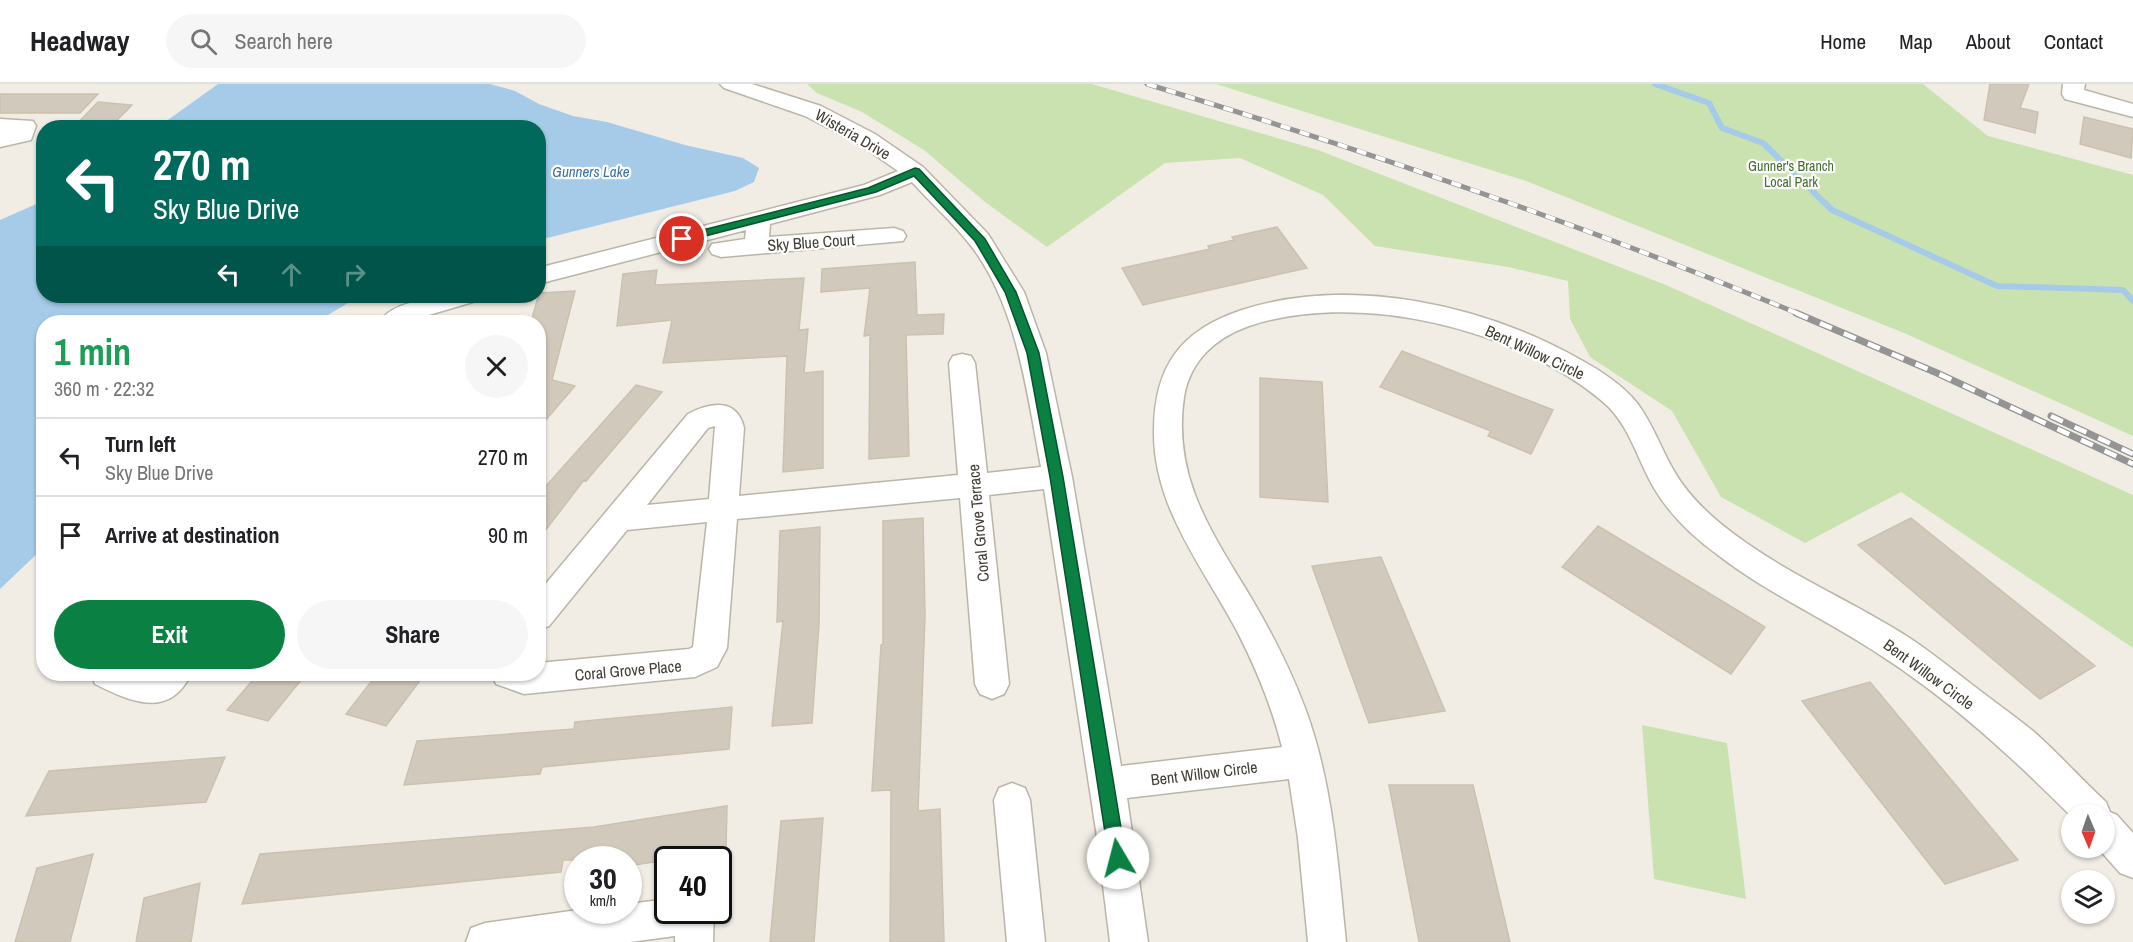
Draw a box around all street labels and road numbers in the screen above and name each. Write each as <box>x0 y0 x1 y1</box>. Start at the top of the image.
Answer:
street label: Wisteria Drive <box>811 104 895 164</box>
street label: Sky Blue Court <box>767 228 856 256</box>
street label: Bent Willow Circle <box>1482 319 1588 385</box>
street label: Coral Grove Terrace <box>962 463 994 583</box>
street label: Bent Willow Circle <box>1879 634 1979 714</box>
street label: Coral Grove Place <box>574 654 682 686</box>
street label: Bent Willow Circle <box>1149 756 1259 790</box>

